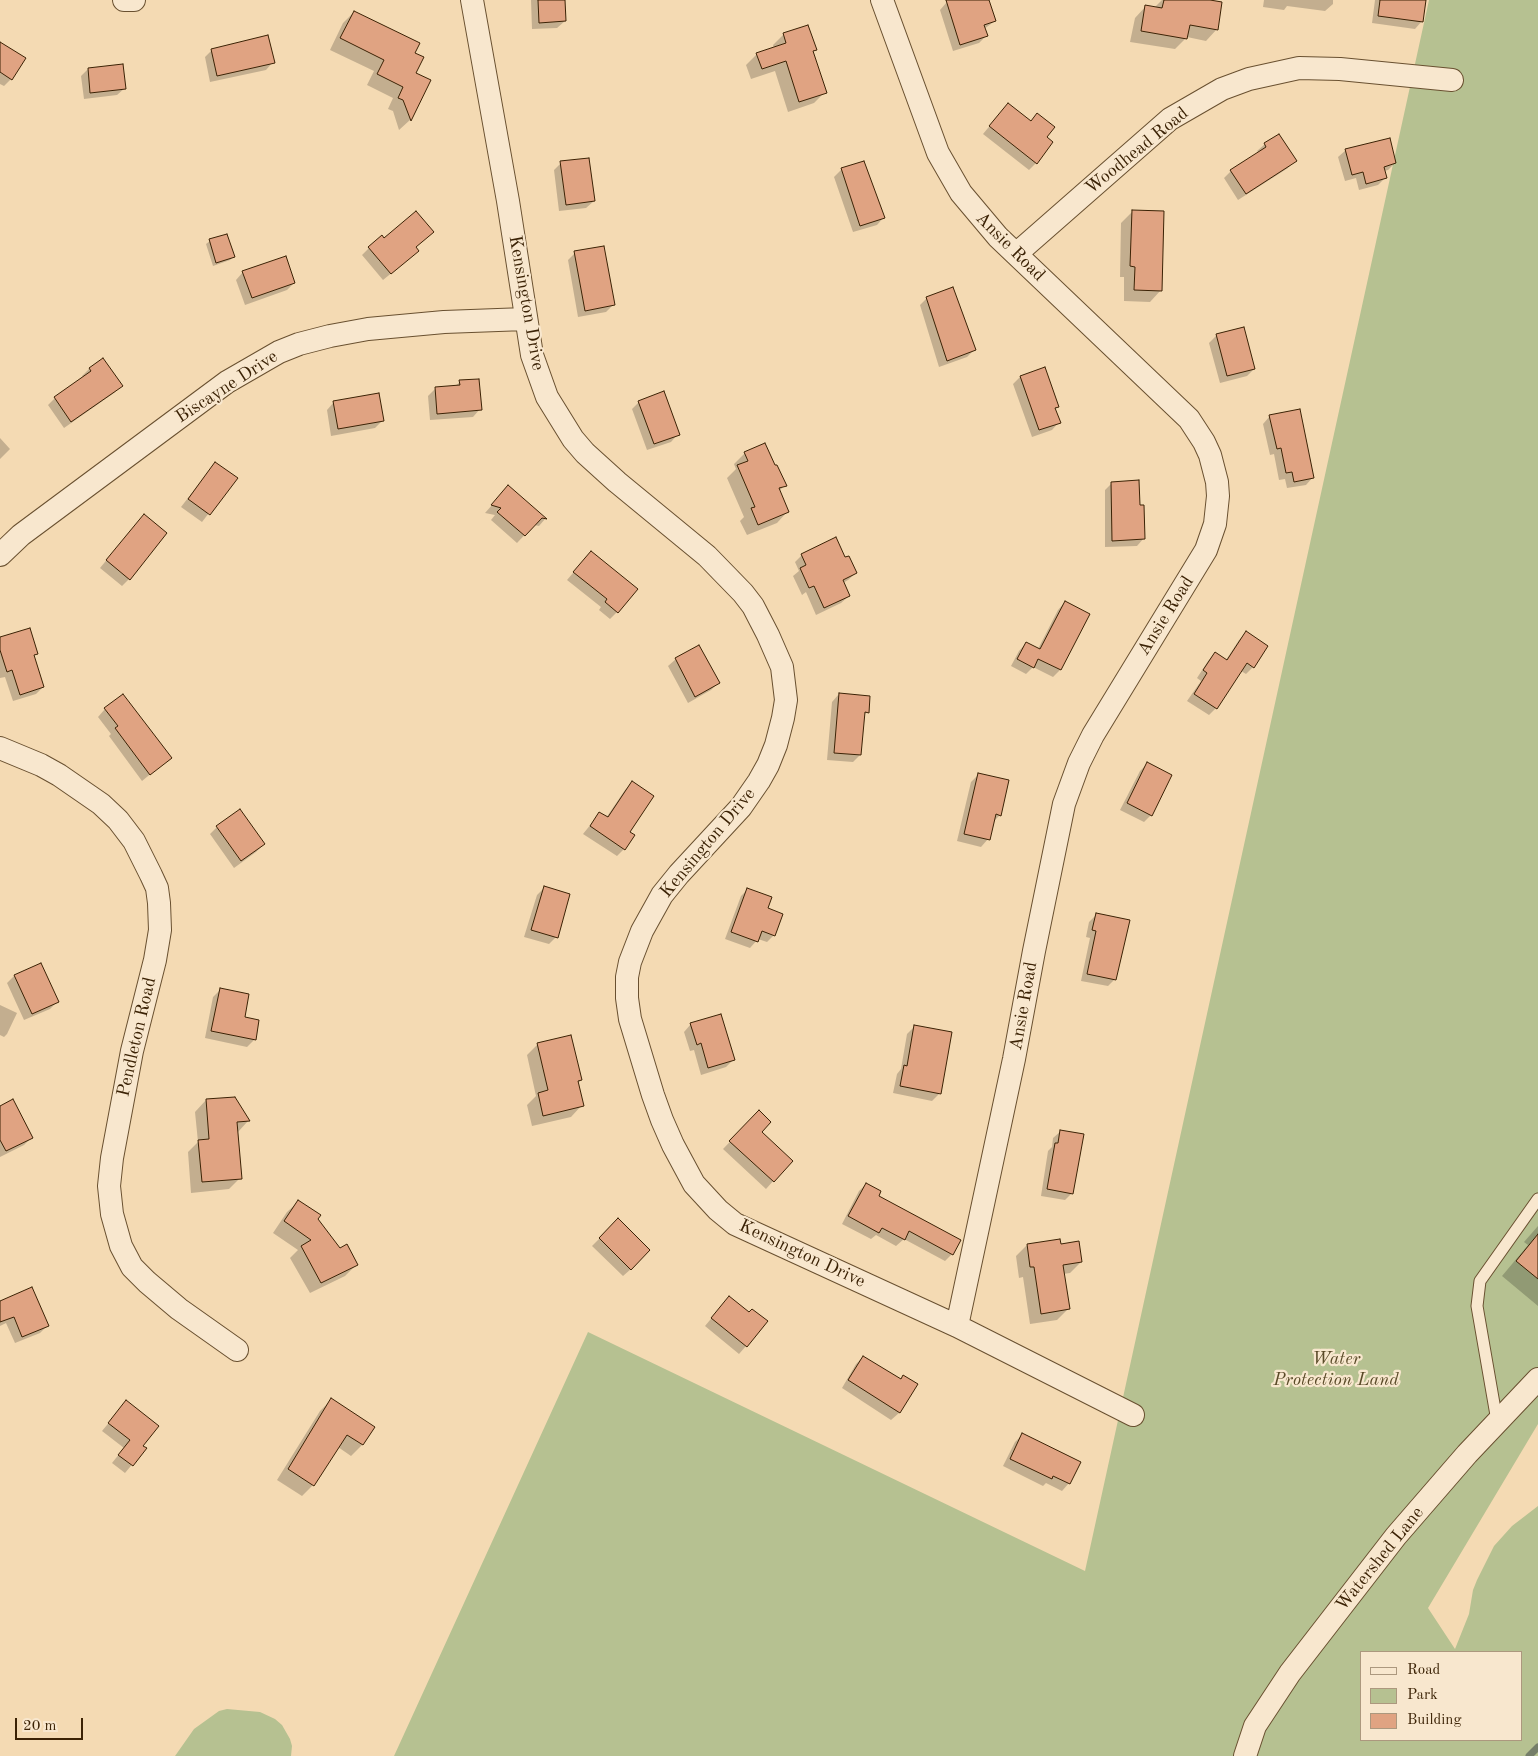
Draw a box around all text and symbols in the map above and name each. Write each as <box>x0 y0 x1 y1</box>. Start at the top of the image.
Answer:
street label: Woodhead Road <box>1081 103 1193 199</box>
street label: Ansie Road <box>971 208 1049 286</box>
street label: Kensington Drive <box>503 234 549 372</box>
street label: Biscayne Drive <box>172 346 282 428</box>
street label: Ansie Road <box>1133 572 1199 660</box>
street label: Kensington Drive <box>656 784 760 902</box>
street label: Ansie Road <box>1006 960 1042 1052</box>
street label: Pendleton Road <box>113 975 161 1099</box>
street label: Kensington Drive <box>735 1215 869 1293</box>
park label: Water Protection Land <box>1273 1348 1399 1390</box>
street label: Watershed Lane <box>1331 1503 1429 1615</box>
legend <box>1360 1651 1523 1741</box>
text: Road <box>1407 1663 1440 1678</box>
text: Park <box>1407 1688 1438 1703</box>
scale bar <box>18 1708 85 1740</box>
text: Building <box>1407 1713 1462 1728</box>
text: 20 m <box>23 1719 57 1734</box>

